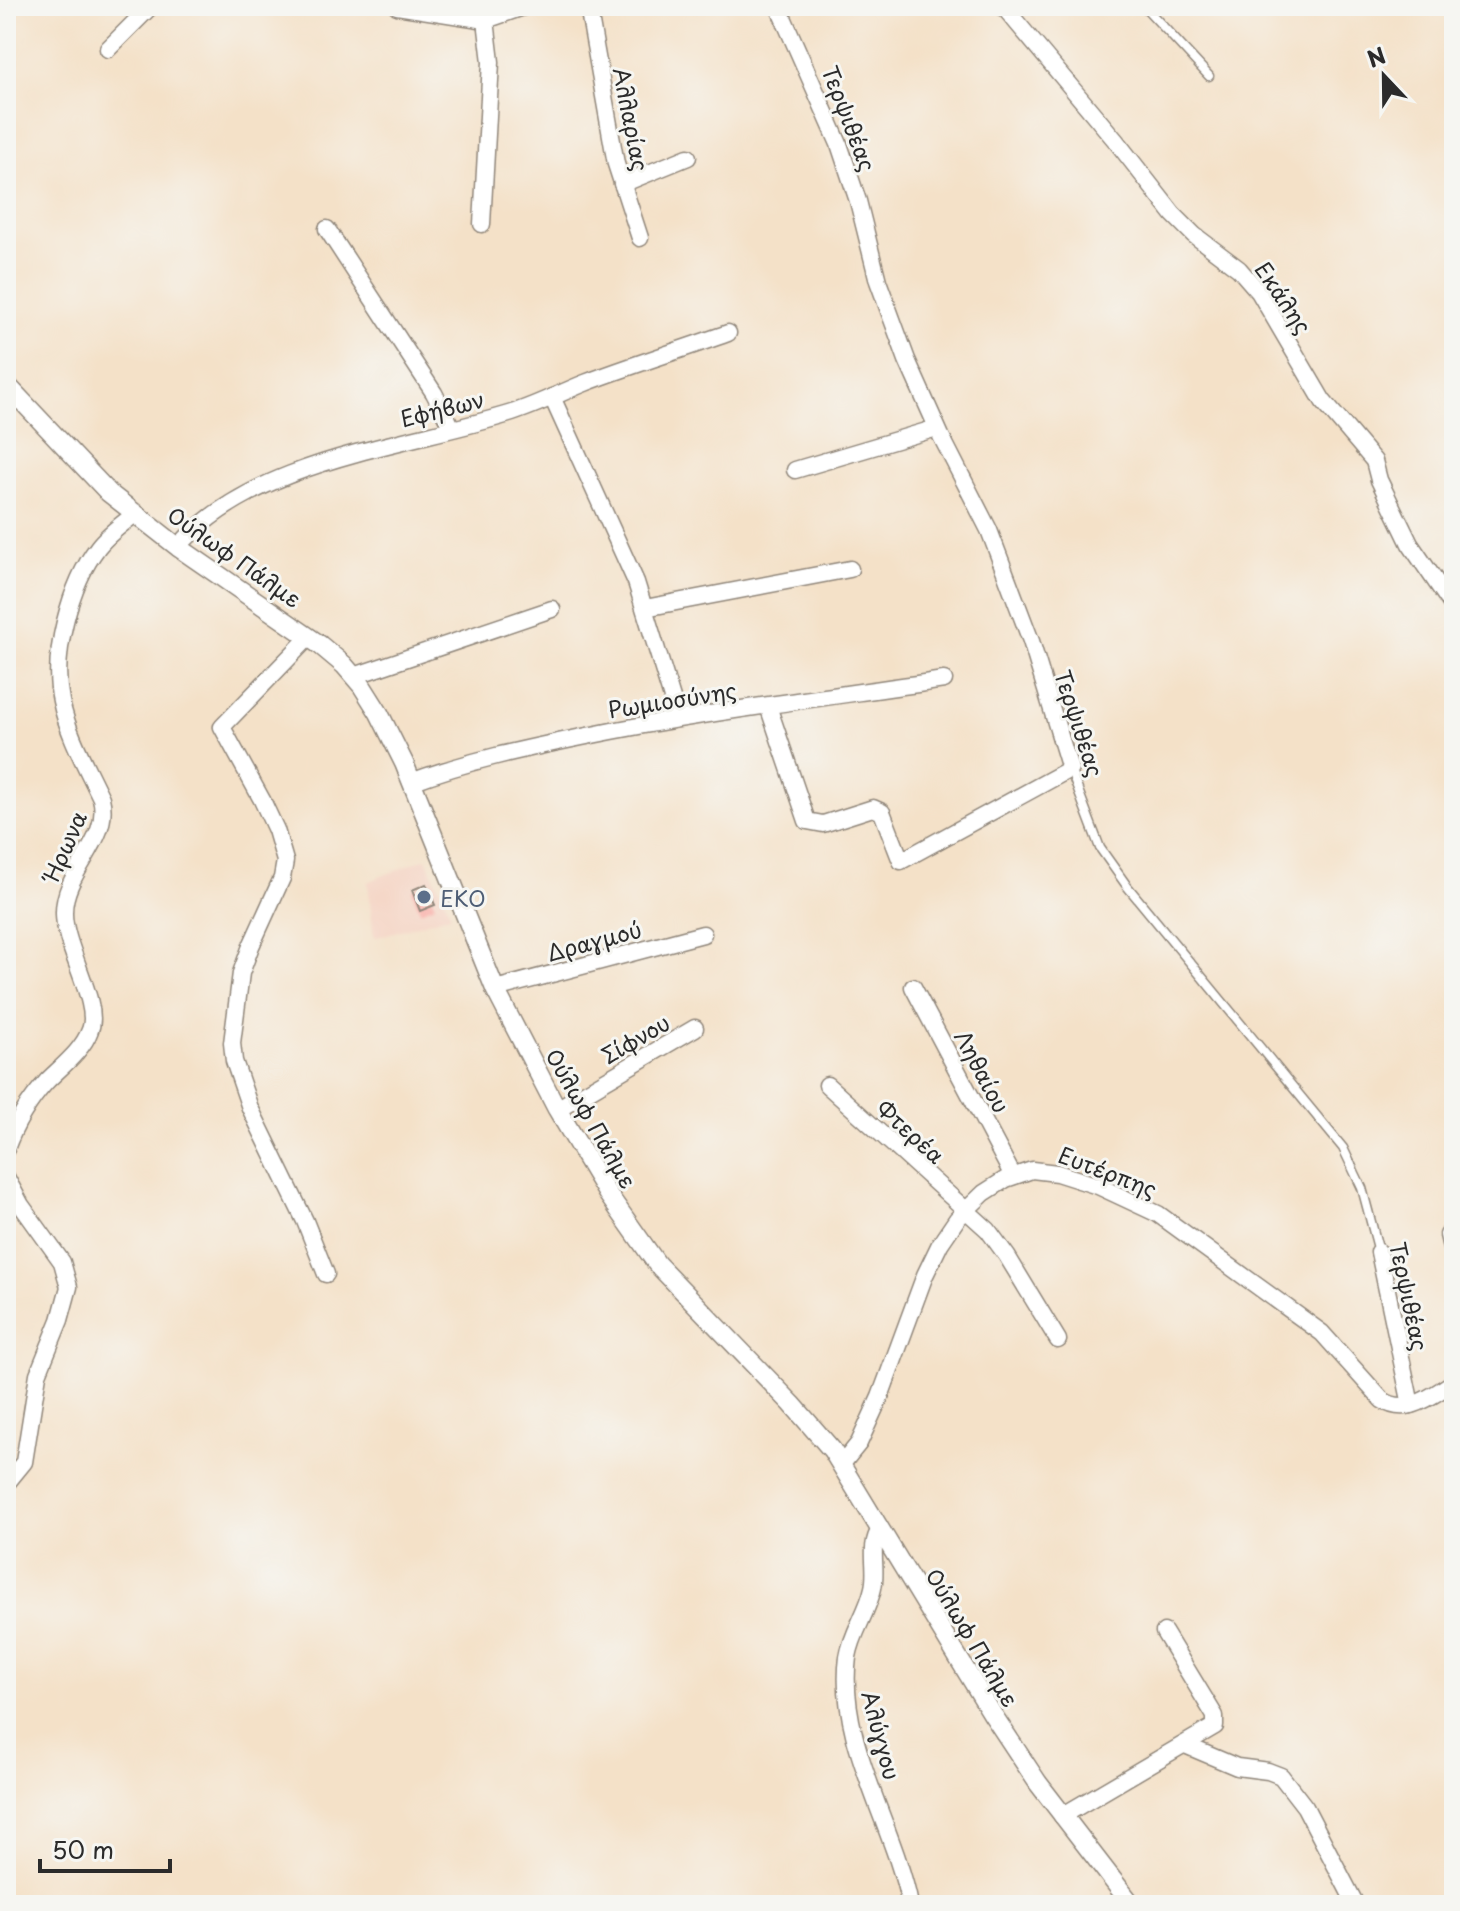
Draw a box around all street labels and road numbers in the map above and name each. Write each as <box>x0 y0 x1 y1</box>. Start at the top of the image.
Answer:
street label: Τερψιθέας <box>815 60 885 176</box>
street label: Αλλαρίας <box>606 64 658 174</box>
street label: Εκάλης <box>1248 254 1320 340</box>
street label: Εφήβων <box>396 382 488 434</box>
street label: Ούλωφ Πάλμε <box>161 497 309 615</box>
street label: Τερψιθέας <box>1047 665 1113 781</box>
street label: Ρωμιοσύνης <box>605 673 739 725</box>
street label: Ήρωνα <box>33 806 94 889</box>
street label: Δραγμού <box>543 912 645 968</box>
street label: Σίφνου <box>595 1005 675 1071</box>
street label: Ληθαίου <box>947 1024 1019 1118</box>
street label: Ούλωφ Πάλμε <box>538 1042 646 1194</box>
street label: Φτερέα <box>870 1091 952 1171</box>
street label: Ευτέρπης <box>1054 1137 1162 1205</box>
street label: Τερψιθέας <box>1382 1238 1438 1354</box>
street label: Ούλωφ Πάλμε <box>918 1561 1028 1713</box>
street label: Αλύγγου <box>854 1687 910 1783</box>

